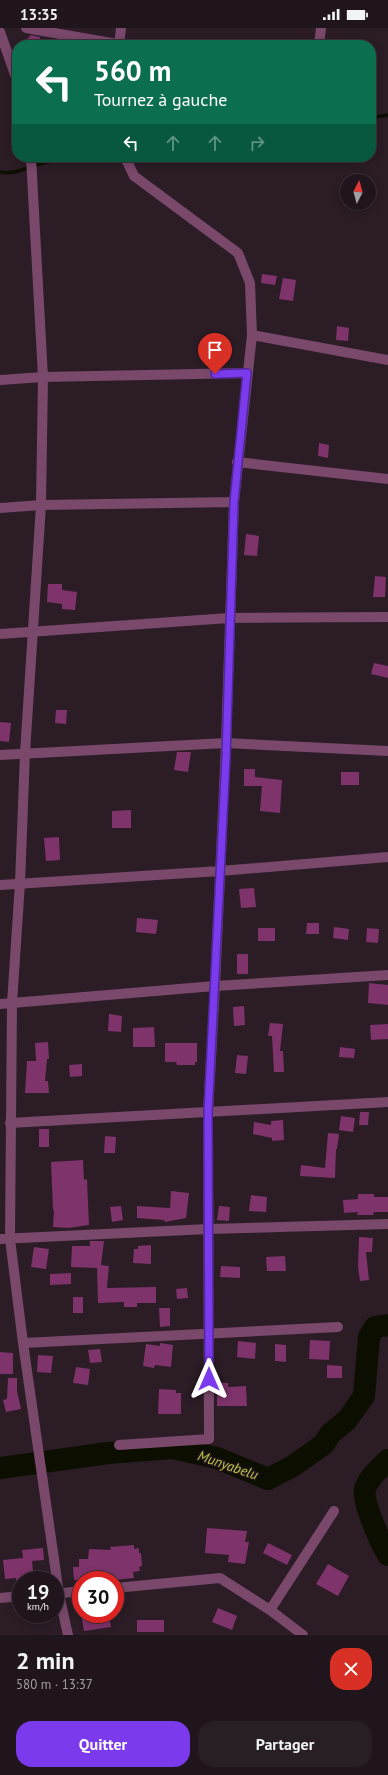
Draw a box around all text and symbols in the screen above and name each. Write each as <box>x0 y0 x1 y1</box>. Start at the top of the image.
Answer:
text: 13:35 <box>20 5 58 24</box>
text: 560 m <box>94 52 171 89</box>
icon: left <box>28 56 80 108</box>
text: Tournez à gauche <box>94 88 227 111</box>
icon: left <box>120 132 142 154</box>
icon: ahead <box>162 132 184 154</box>
icon: ahead <box>204 132 226 154</box>
icon: right <box>246 132 268 154</box>
north arrow <box>340 174 376 210</box>
map controls <box>340 174 376 210</box>
pin <box>198 333 232 374</box>
icon: arrive <box>204 339 226 361</box>
position arrow <box>188 1358 230 1400</box>
water label: Munyabelu <box>196 1446 260 1484</box>
speed limit sign: 30 <box>72 1571 124 1623</box>
text: 19 <box>27 1579 49 1605</box>
text: km/h <box>27 1600 49 1613</box>
text: 2 min <box>16 1645 75 1676</box>
button: close <box>330 1648 372 1690</box>
text: 580 m · 13:37 <box>16 1676 93 1693</box>
button: Quitter <box>16 1721 190 1767</box>
button: Partager <box>198 1721 372 1767</box>

